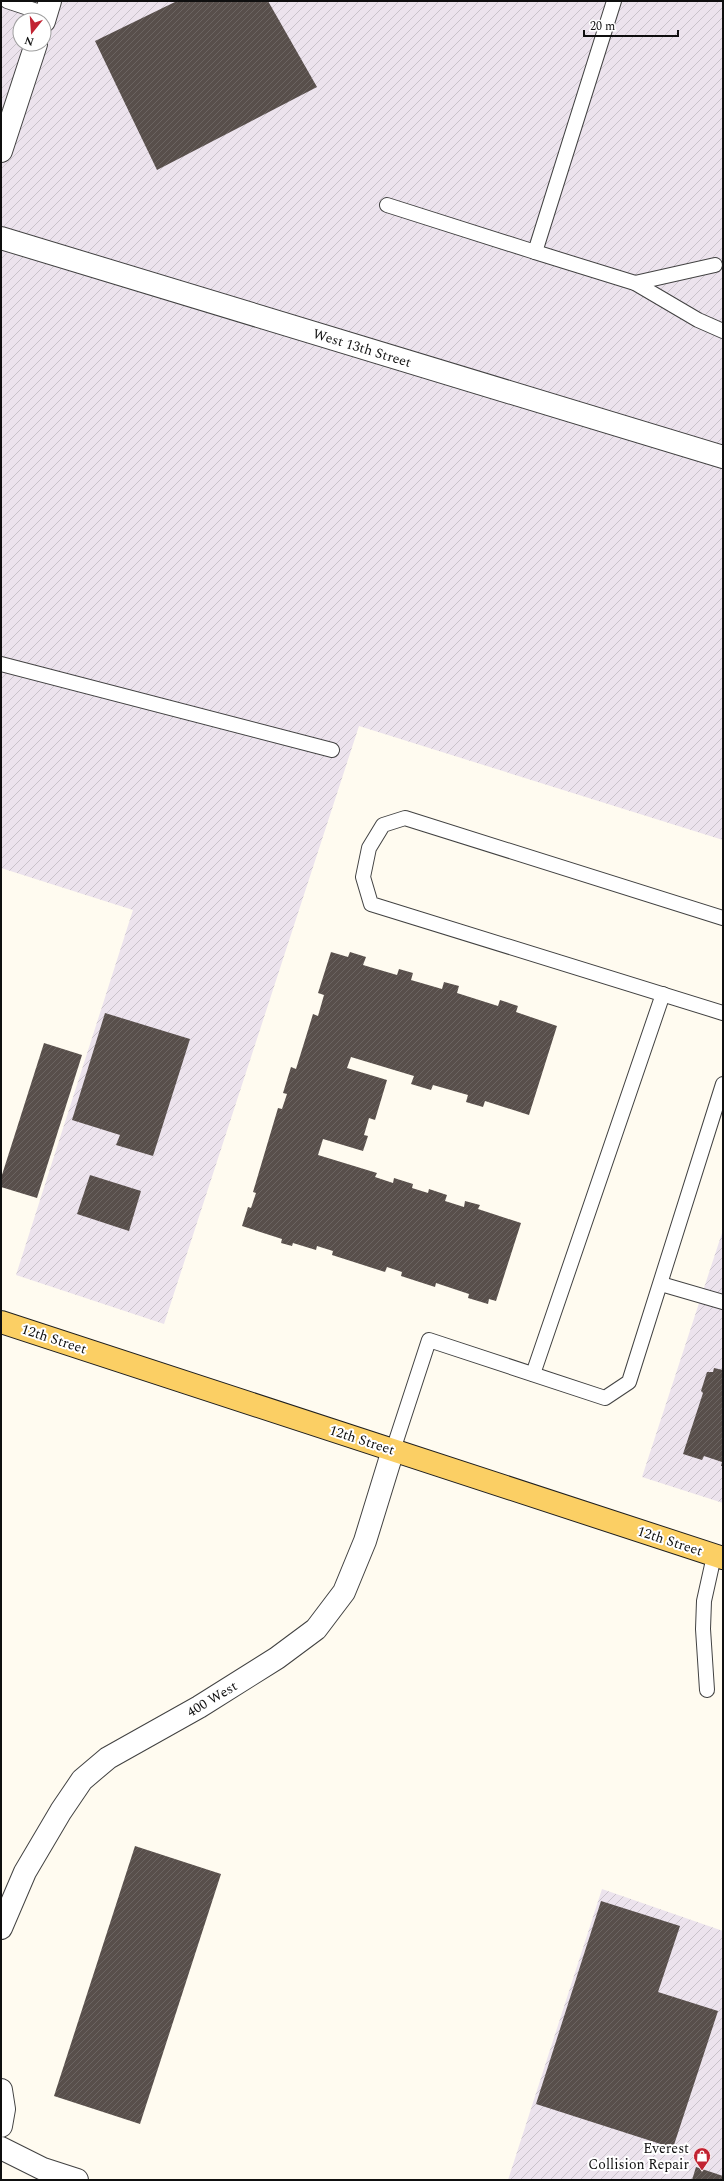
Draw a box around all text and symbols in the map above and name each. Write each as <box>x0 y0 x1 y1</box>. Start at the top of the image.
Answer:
north arrow <box>12 12 52 52</box>
scale bar <box>584 12 678 38</box>
text: 20 m <box>590 17 615 36</box>
text: N <box>22 32 36 51</box>
street label: West 13th Street <box>310 323 414 373</box>
street label: 12th Street <box>19 1319 89 1359</box>
street label: 12th Street <box>327 1420 397 1460</box>
street label: 12th Street <box>635 1521 705 1561</box>
street label: 400 West <box>183 1676 241 1722</box>
place label: Everest Collision Repair <box>588 2138 689 2175</box>
shop icon: Everest Collision Repair <box>692 2146 712 2171</box>

